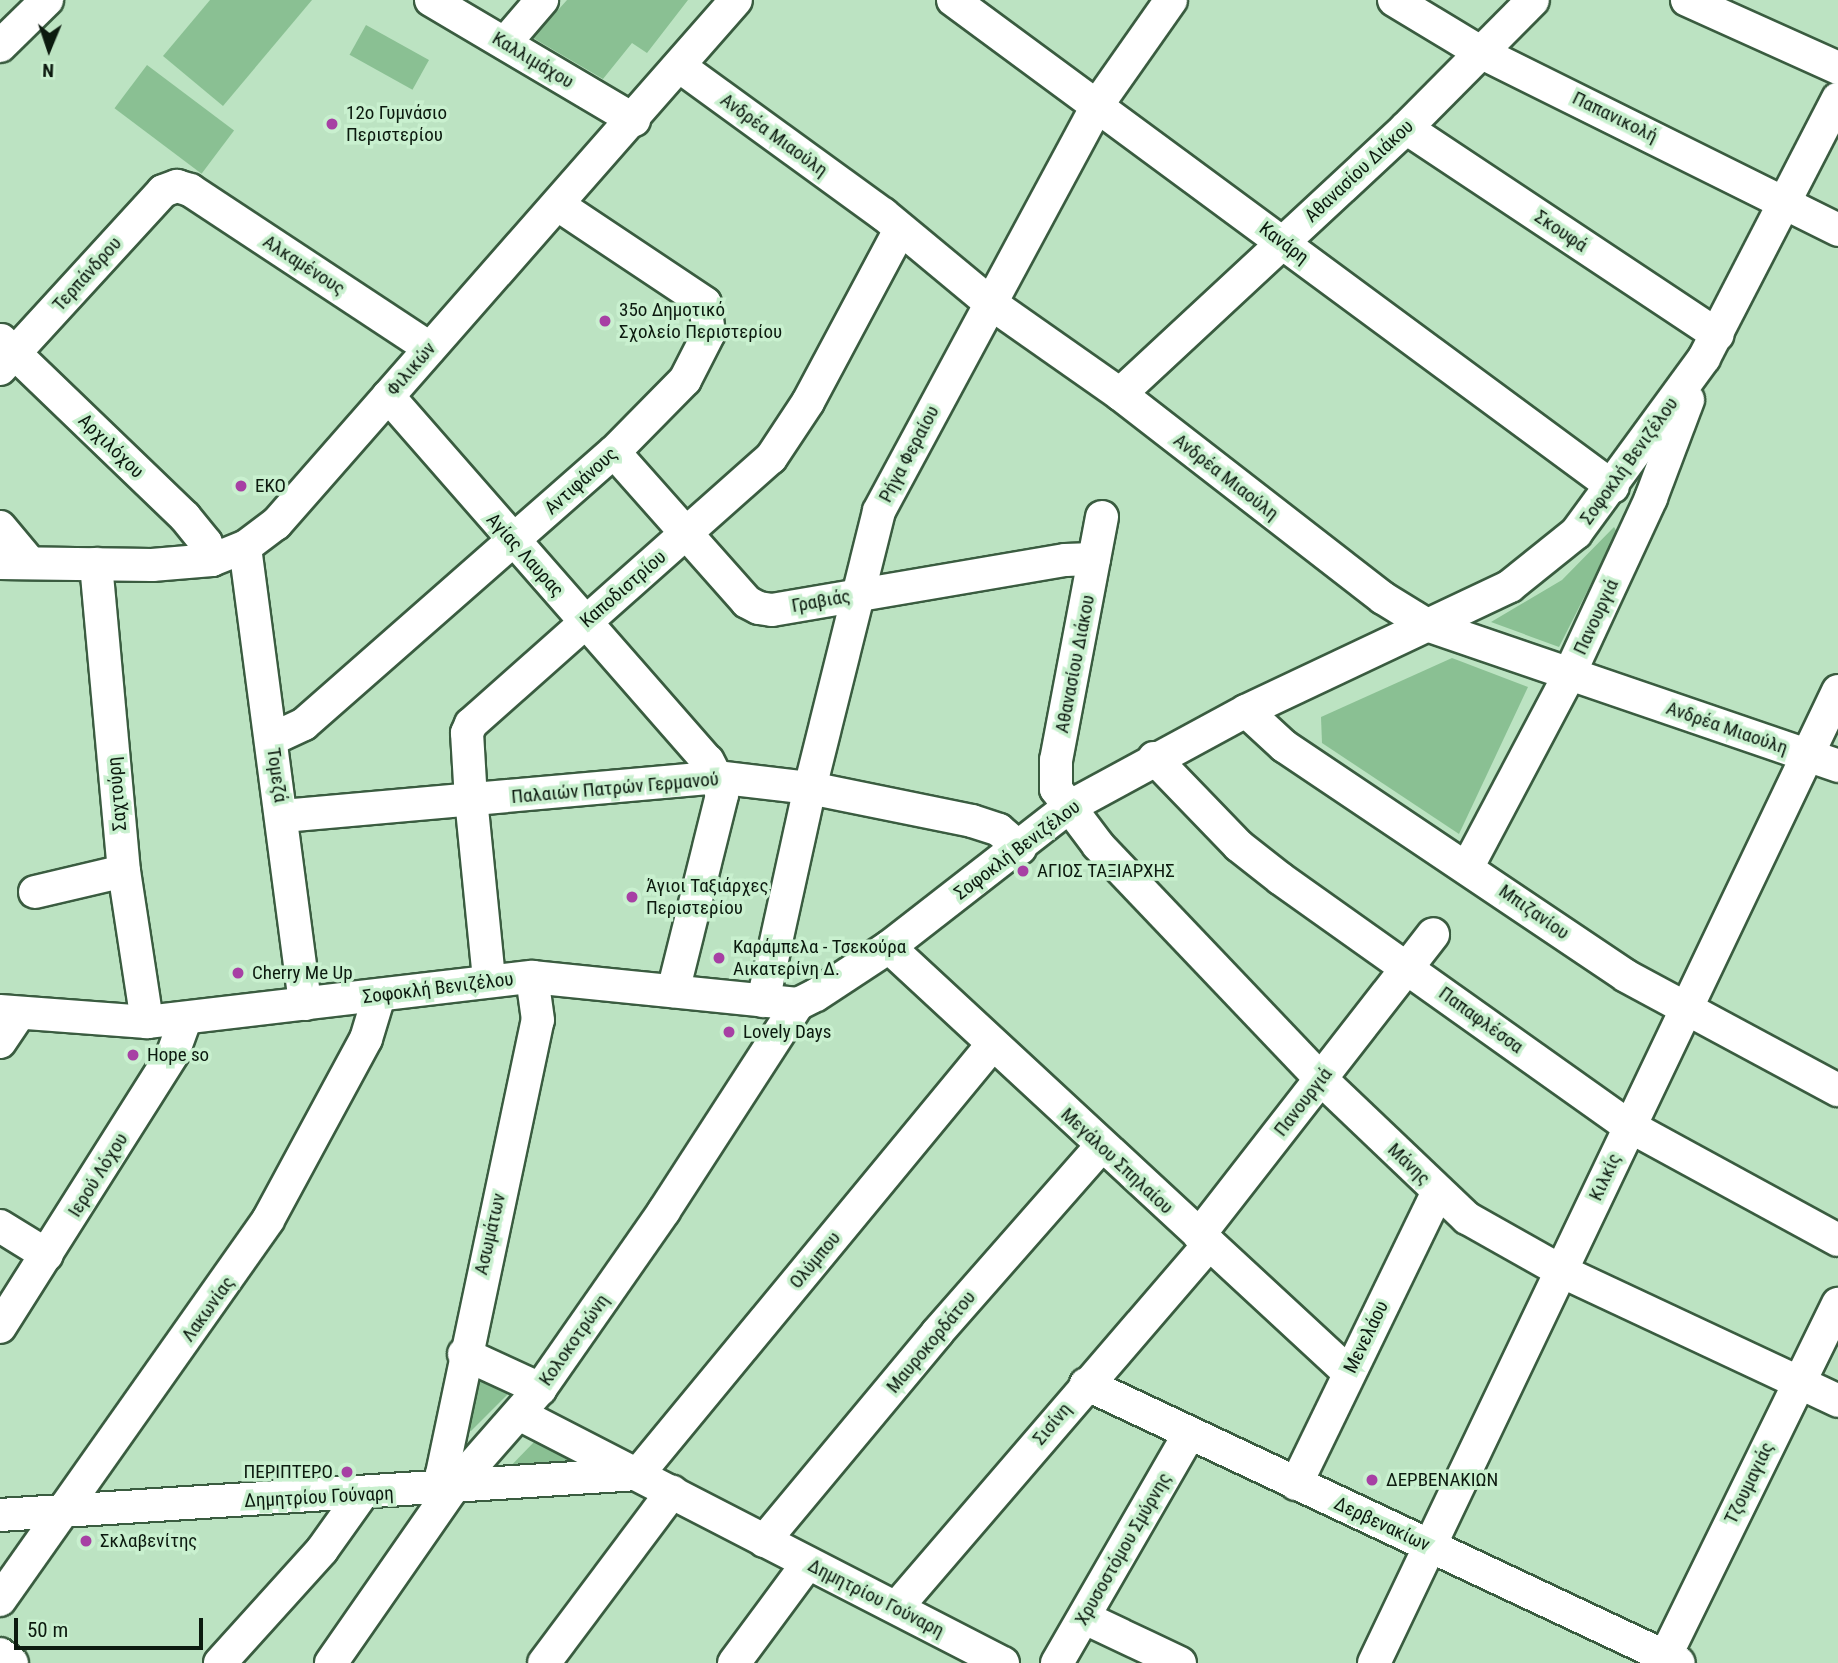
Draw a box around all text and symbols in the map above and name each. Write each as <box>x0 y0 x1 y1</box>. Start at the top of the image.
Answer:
north arrow <box>14 14 84 84</box>
street label: Καλλιμάχου <box>488 27 578 93</box>
text: N <box>42 59 54 82</box>
street label: Παπανικολή <box>1569 87 1661 147</box>
street label: Ανδρέα Μιαούλη <box>716 88 832 182</box>
place label: 12ο Γυμνάσιο Περιστερίου <box>346 102 447 146</box>
street label: Αθανασίου Διάκου <box>1300 115 1418 227</box>
marker: 12ο Γυμνάσιο Περιστερίου <box>324 116 340 132</box>
street label: Σκουφά <box>1530 205 1592 257</box>
street label: Κανάρη <box>1255 217 1313 269</box>
street label: Αλκαμένους <box>259 230 349 300</box>
street label: Τερπάνδρου <box>48 232 126 316</box>
place label: 35ο Δημοτικό Σχολείο Περιστερίου <box>619 299 782 343</box>
marker: 35ο Δημοτικό Σχολείο Περιστερίου <box>597 313 613 329</box>
street label: Φιλικών <box>382 338 440 400</box>
street label: Σοφοκλή Βενιζέλου <box>1575 393 1683 529</box>
street label: Ρήγα Φεραίου <box>874 402 944 506</box>
street label: Αρχιλόχου <box>73 409 149 483</box>
street label: Ανδρέα Μιαούλη <box>1169 429 1283 525</box>
street label: Αντιφάνους <box>540 443 622 519</box>
place label: EKO <box>255 475 286 497</box>
marker: EKO <box>233 478 249 494</box>
street label: Αγίας Λαυρας <box>482 508 568 602</box>
street label: Καποδιστρίου <box>575 546 671 632</box>
street label: Πανουργιά <box>1569 576 1623 658</box>
street label: Γραβιάς <box>790 585 852 617</box>
street label: Αθανασίου Διάκου <box>1050 593 1100 735</box>
street label: Ανδρέα Μιαούλη <box>1663 697 1791 759</box>
street label: Τομεζά <box>262 746 292 804</box>
street label: Σαχτούρη <box>102 756 132 832</box>
street label: Παλαιών Πατρών Γερμανού <box>510 768 720 808</box>
street label: Σοφοκλή Βενιζέλου <box>950 795 1084 905</box>
place label: ΑΓΙΟΣ ΤΑΞΙΑΡΧΗΣ <box>1037 860 1175 882</box>
marker: ΑΓΙΟΣ ΤΑΞΙΑΡΧΗΣ <box>1015 863 1031 879</box>
place label: Άγιοι Ταξιάρχες Περιστερίου <box>646 875 768 919</box>
street label: Μπιζανίου <box>1495 880 1573 944</box>
marker: Άγιοι Ταξιάρχες Περιστερίου <box>624 889 640 905</box>
place label: Καράμπελα - Τσεκούρα Αικατερίνη Δ. <box>733 936 906 980</box>
marker: Καράμπελα - Τσεκούρα Αικατερίνη Δ. <box>711 950 727 966</box>
place label: Cherry Me Up <box>252 962 353 984</box>
marker: Cherry Me Up <box>230 965 246 981</box>
street label: Σοφοκλή Βενιζέλου <box>361 967 515 1009</box>
street label: Παπαφλέσσα <box>1434 982 1528 1058</box>
place label: Lovely Days <box>743 1021 831 1043</box>
marker: Lovely Days <box>721 1024 737 1040</box>
place label: Hope so <box>147 1044 209 1066</box>
marker: Hope so <box>125 1047 141 1063</box>
street label: Πανουργιά <box>1269 1063 1337 1141</box>
street label: Μεγάλου Σπηλαίου <box>1056 1103 1178 1219</box>
street label: Ιερού Λόχου <box>63 1129 133 1221</box>
street label: Μάνης <box>1383 1138 1435 1190</box>
street label: Κιλκίς <box>1584 1150 1626 1204</box>
street label: Ασωμάτων <box>470 1191 510 1277</box>
street label: Ολύμπου <box>785 1227 845 1293</box>
street label: Λακωνίας <box>177 1272 239 1346</box>
street label: Μαυροκορδάτου <box>882 1286 980 1398</box>
street label: Κολοκοτρώνη <box>534 1290 614 1390</box>
street label: Μενελάου <box>1339 1297 1393 1377</box>
street label: Σισίνη <box>1028 1398 1076 1450</box>
street label: Τζουμαγιάς <box>1719 1438 1779 1528</box>
place label: ΠΕΡΙΠΤΕΡΟ <box>243 1461 333 1483</box>
marker: ΠΕΡΙΠΤΕΡΟ <box>339 1464 355 1480</box>
street label: Χρυσοστόμου Σμύρνης <box>1070 1469 1176 1629</box>
place label: ΔΕΡΒΕΝΑΚΙΩΝ <box>1386 1469 1498 1491</box>
marker: ΔΕΡΒΕΝΑΚΙΩΝ <box>1364 1472 1380 1488</box>
street label: Δημητρίου Γούναρη <box>244 1482 394 1512</box>
street label: Δερβενακίων <box>1331 1492 1433 1556</box>
place label: Σκλαβενίτης <box>100 1530 197 1552</box>
marker: Σκλαβενίτης <box>78 1533 94 1549</box>
street label: Δημητρίου Γούναρη <box>804 1554 948 1642</box>
scale bar <box>18 1604 206 1648</box>
text: 50 m <box>27 1618 68 1642</box>

